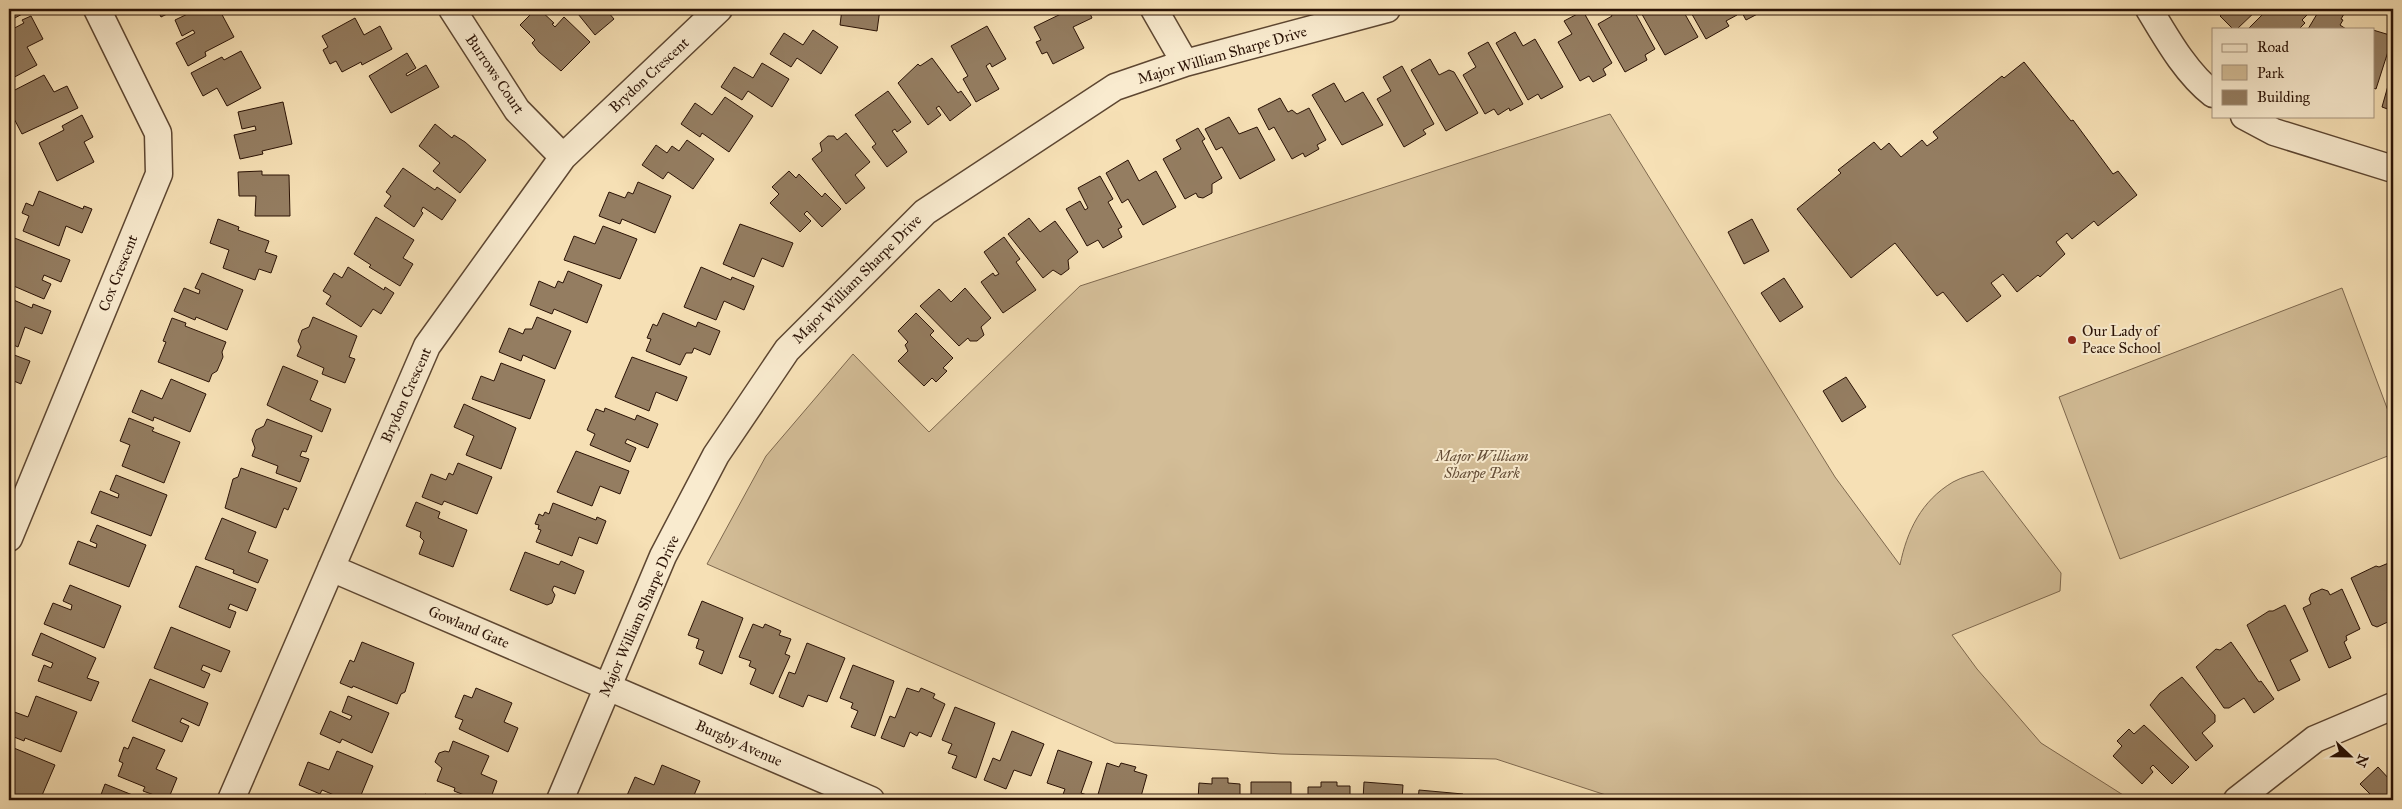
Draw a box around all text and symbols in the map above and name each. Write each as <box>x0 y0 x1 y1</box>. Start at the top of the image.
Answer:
street label: Major William Sharpe Drive <box>1135 22 1309 88</box>
legend <box>2212 28 2374 118</box>
street label: Burrows Court <box>462 31 529 118</box>
street label: Brydon Crescent <box>605 33 693 116</box>
text: Road <box>2257 38 2289 56</box>
text: Park <box>2257 64 2284 82</box>
text: Building <box>2257 88 2311 106</box>
street label: Major William Sharpe Drive <box>789 211 925 347</box>
street label: Cox Crescent <box>94 231 142 314</box>
place label: Our Lady of Peace School <box>2082 322 2162 357</box>
marker: Our Lady of Peace School <box>2066 334 2078 346</box>
street label: Brydon Crescent <box>377 344 435 445</box>
park label: Major William Sharpe Park <box>1433 447 1529 483</box>
street label: Major William Sharpe Drive <box>595 532 683 700</box>
street label: Gowland Gate <box>426 602 512 652</box>
street label: Burgby Avenue <box>693 716 785 770</box>
north arrow <box>2324 732 2374 782</box>
text: N <box>2351 752 2372 769</box>

